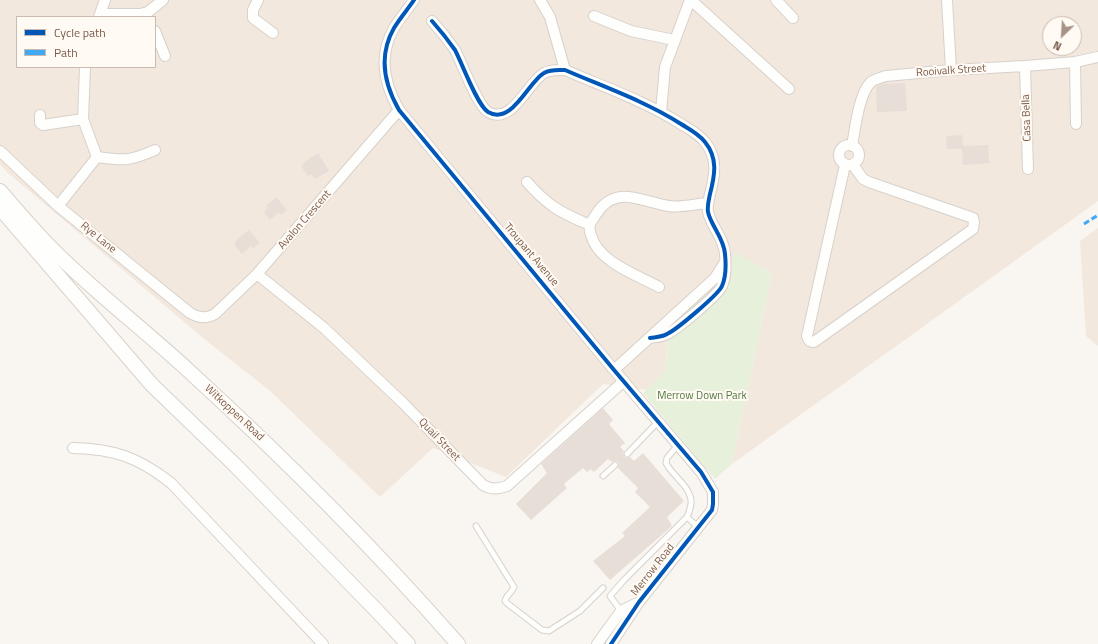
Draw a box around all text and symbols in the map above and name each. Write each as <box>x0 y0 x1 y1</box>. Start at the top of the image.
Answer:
legend <box>16 16 156 68</box>
north arrow <box>1042 16 1082 56</box>
text: Cycle path <box>54 23 106 42</box>
text: N <box>1051 37 1064 55</box>
text: Path <box>54 43 78 62</box>
street label: Rooivalk Street <box>916 62 986 80</box>
street label: Casa Bella <box>1020 94 1034 142</box>
street label: Avalon Crescent <box>276 188 334 252</box>
street label: Rye Lane <box>77 220 119 256</box>
street label: Troupant Avenue <box>501 221 561 289</box>
street label: Witkoppen Road <box>202 382 266 444</box>
park label: Merrow Down Park <box>657 389 747 403</box>
street label: Quail Street <box>415 416 463 464</box>
street label: Merrow Road <box>629 541 677 599</box>

